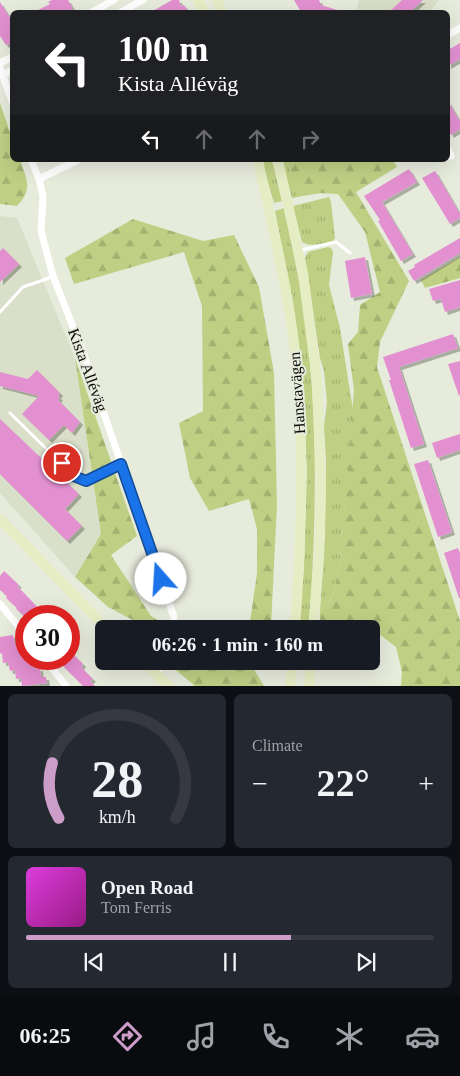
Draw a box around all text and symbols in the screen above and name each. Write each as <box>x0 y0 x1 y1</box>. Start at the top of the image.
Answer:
icon: left <box>35 30 100 95</box>
text: 100 m <box>118 30 208 69</box>
text: Kista Alléväg <box>118 71 238 96</box>
icon: left <box>137 125 165 153</box>
icon: ahead <box>190 125 218 153</box>
icon: ahead <box>243 125 271 153</box>
icon: right <box>296 125 324 153</box>
street label: Kista Alléväg <box>64 326 111 414</box>
street label: Hanstavägen <box>286 351 309 435</box>
pin <box>41 442 83 484</box>
icon: arrive <box>48 449 76 477</box>
position arrow <box>134 552 186 604</box>
speed limit sign: 30 <box>15 605 80 670</box>
text: 06:26 · 1 min · 160 m <box>152 634 323 655</box>
text: Climate <box>252 737 303 754</box>
text: 28 <box>91 751 143 808</box>
text: 22° <box>316 762 370 804</box>
text: − <box>252 768 268 799</box>
text: + <box>418 768 434 799</box>
text: km/h <box>99 807 135 827</box>
text: Open Road <box>101 877 193 898</box>
text: Tom Ferris <box>101 899 171 916</box>
icon: previous <box>80 948 108 976</box>
icon: pause <box>216 948 244 976</box>
icon: next <box>352 948 380 976</box>
icon: directions <box>110 1019 145 1054</box>
icon: music <box>184 1019 219 1054</box>
icon: phone <box>258 1019 293 1054</box>
icon: climate <box>332 1019 367 1054</box>
icon: car <box>405 1019 440 1054</box>
text: 06:25 <box>19 1023 71 1048</box>

